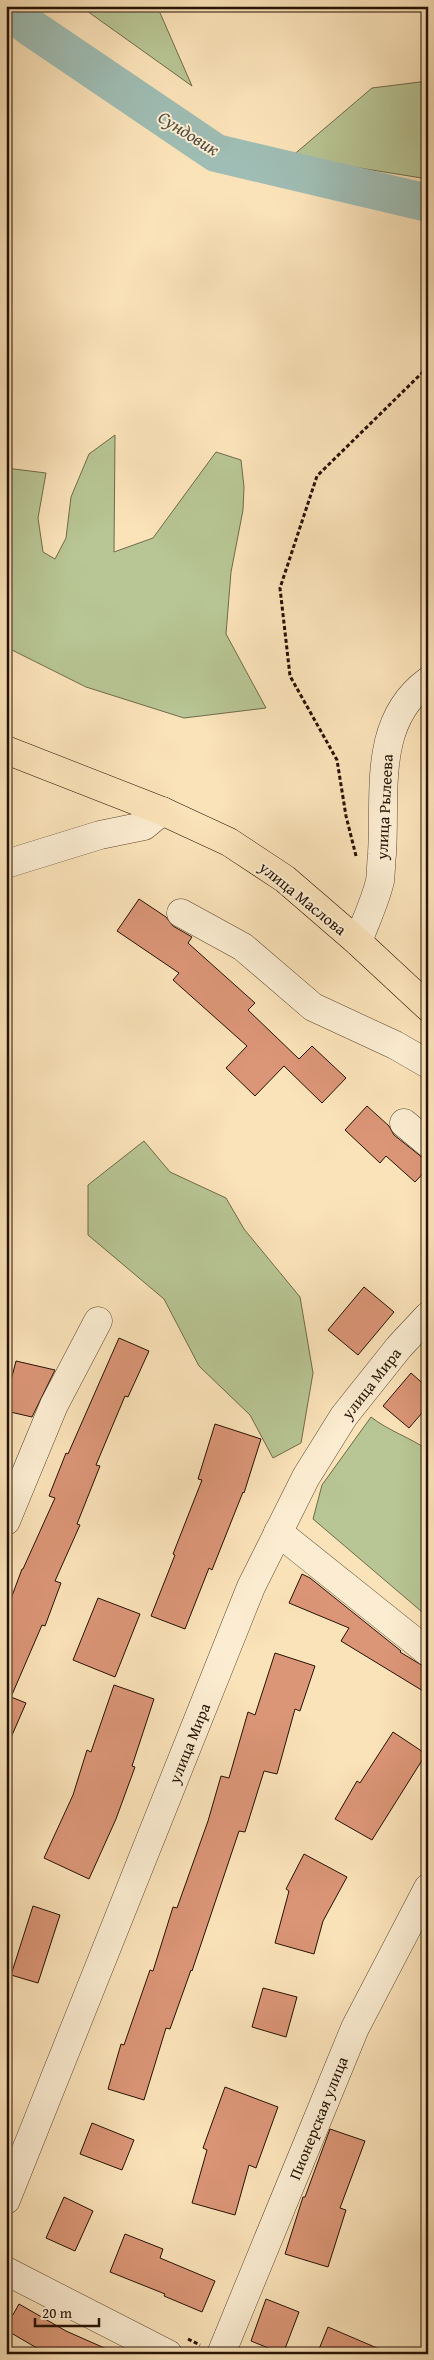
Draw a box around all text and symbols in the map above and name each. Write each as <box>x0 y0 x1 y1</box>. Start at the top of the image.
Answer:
water label: Сундовик <box>153 104 225 162</box>
street label: улица Рылеева <box>369 753 399 861</box>
street label: улица Маслова <box>253 855 352 941</box>
street label: улица Мира <box>335 1342 407 1425</box>
street label: улица Мира <box>162 1699 216 1788</box>
street label: Пионерская улица <box>282 2052 354 2183</box>
scale bar <box>35 2295 99 2327</box>
text: 20 m <box>42 2302 73 2323</box>

